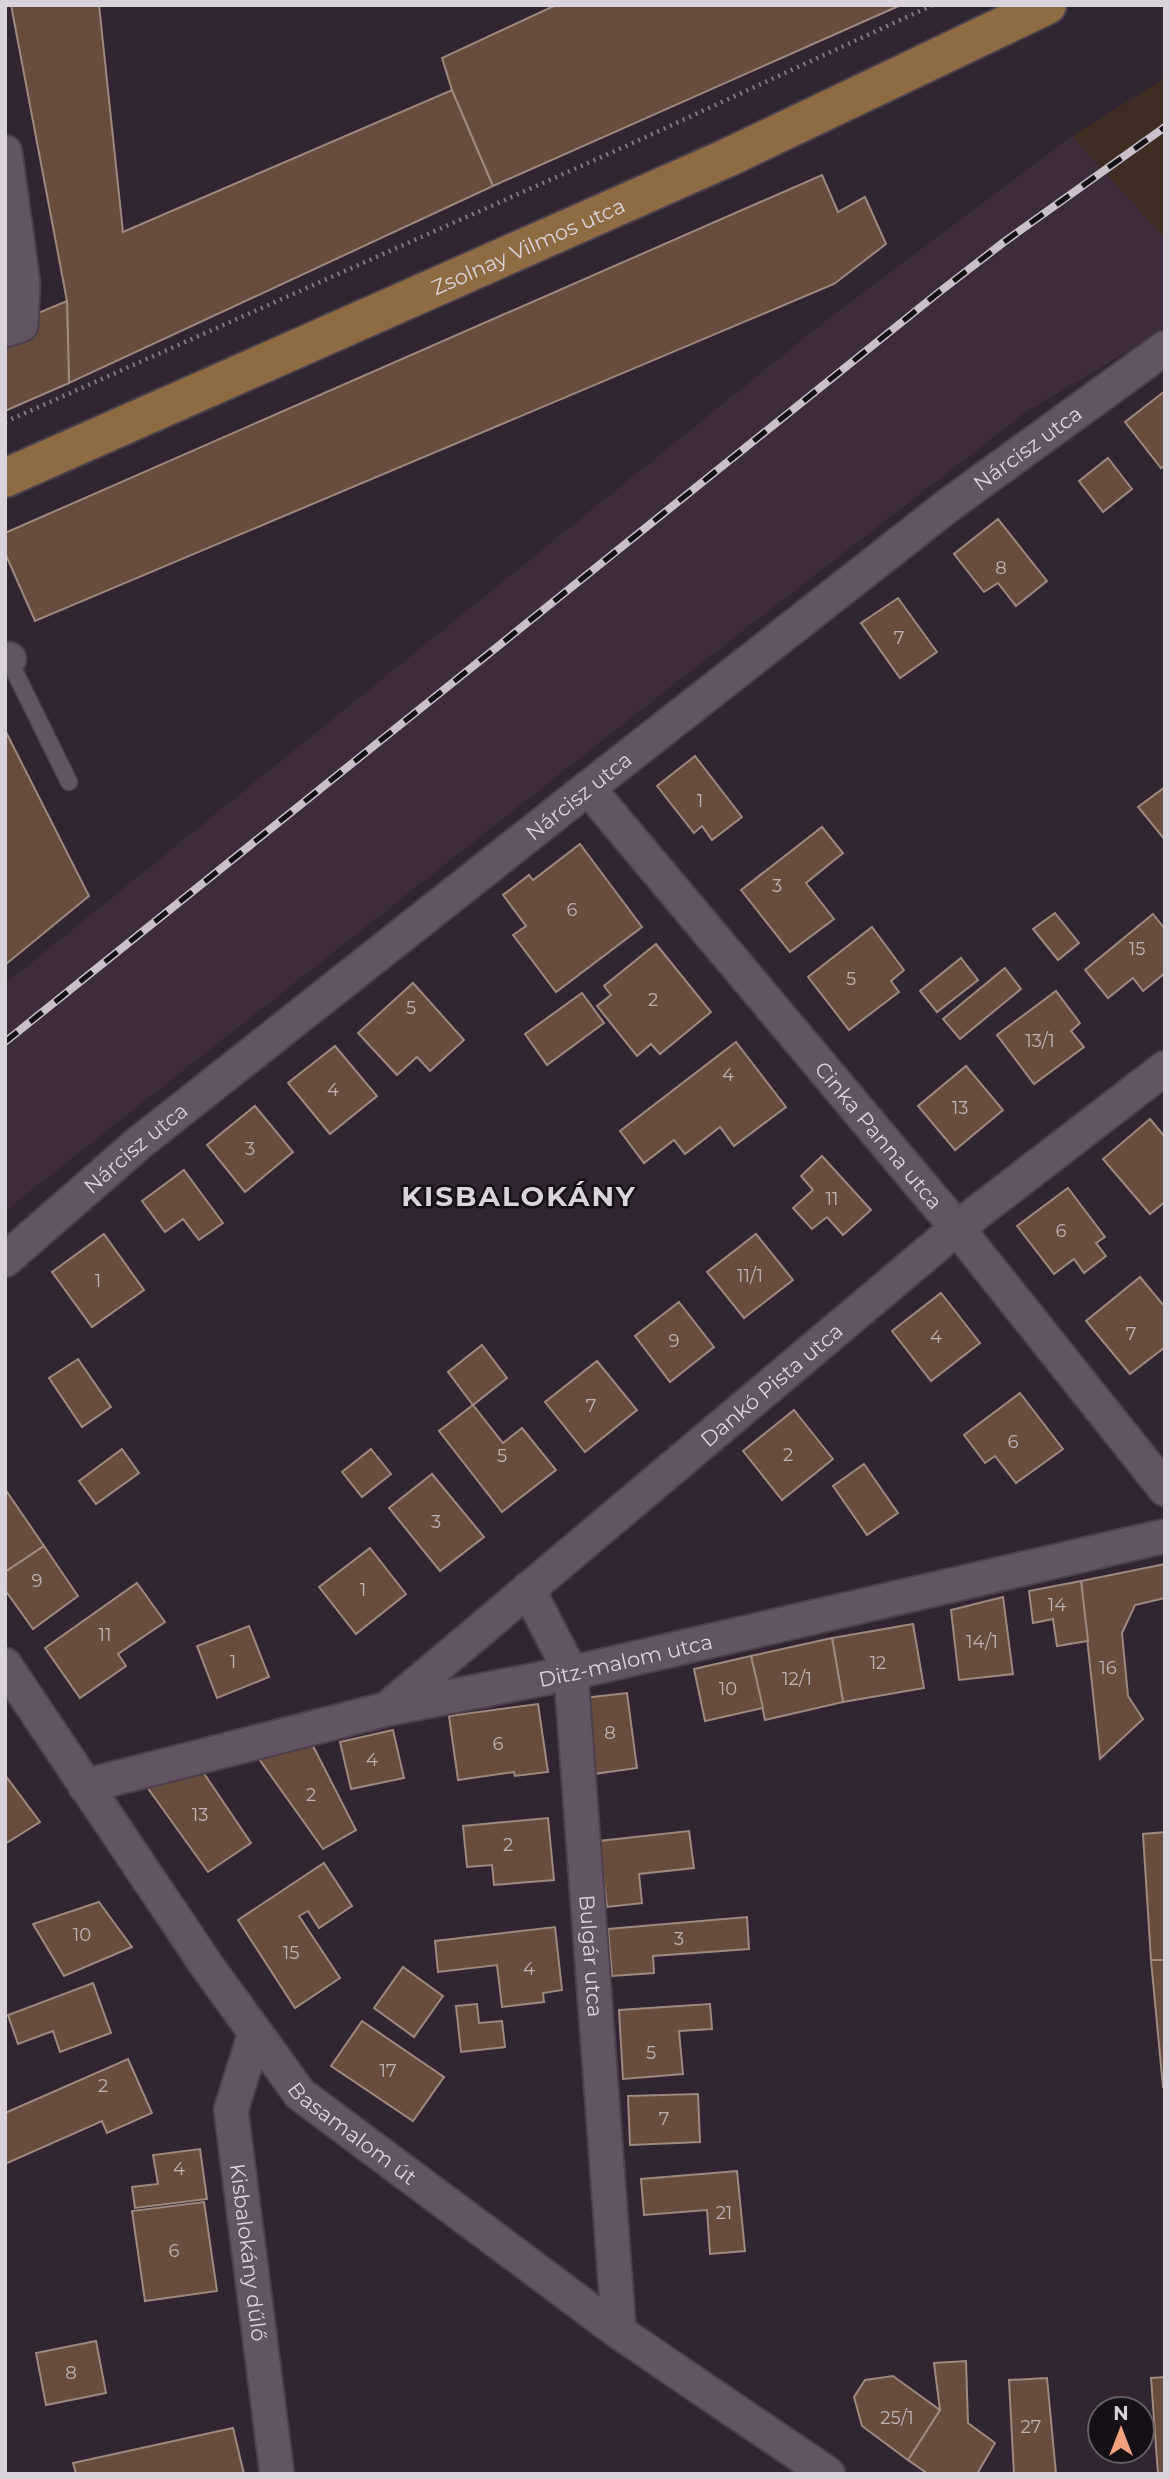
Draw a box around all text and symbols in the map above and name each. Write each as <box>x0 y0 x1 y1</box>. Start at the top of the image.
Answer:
street label: Zsolnay Vilmos utca <box>427 192 629 300</box>
street label: Nárcisz utca <box>968 400 1087 496</box>
house number: 8 <box>995 557 1007 579</box>
house number: 7 <box>894 627 904 649</box>
street label: Nárcisz utca <box>520 746 636 845</box>
house number: 1 <box>697 790 703 812</box>
house number: 3 <box>772 875 782 897</box>
house number: 6 <box>567 899 578 921</box>
house number: 15 <box>1129 938 1145 960</box>
house number: 5 <box>846 968 856 990</box>
house number: 2 <box>648 989 658 1011</box>
house number: 5 <box>406 997 416 1019</box>
house number: 13/1 <box>1025 1030 1055 1052</box>
street label: Cinka Panna utca <box>810 1056 948 1214</box>
house number: 4 <box>722 1064 734 1086</box>
house number: 4 <box>327 1079 339 1101</box>
street label: Nárcisz utca <box>78 1097 192 1198</box>
house number: 13 <box>952 1097 968 1119</box>
house number: 3 <box>245 1138 255 1160</box>
district label: KISBALOKÁNY <box>401 1179 637 1213</box>
house number: 11 <box>826 1188 839 1210</box>
house number: 6 <box>1056 1220 1067 1242</box>
house number: 11/1 <box>737 1265 763 1287</box>
house number: 1 <box>95 1270 101 1292</box>
street label: Dankó Pista utca <box>695 1318 847 1452</box>
house number: 7 <box>1126 1323 1136 1345</box>
house number: 4 <box>930 1326 942 1348</box>
house number: 9 <box>669 1330 680 1352</box>
house number: 7 <box>586 1395 596 1417</box>
house number: 6 <box>1008 1431 1019 1453</box>
house number: 2 <box>783 1444 793 1466</box>
house number: 5 <box>497 1445 507 1467</box>
house number: 3 <box>431 1511 441 1533</box>
house number: 9 <box>32 1570 43 1592</box>
house number: 1 <box>360 1579 366 1601</box>
house number: 14 <box>1048 1594 1066 1616</box>
house number: 11 <box>99 1624 112 1646</box>
street label: Ditz-malom utca <box>536 1628 715 1692</box>
house number: 14/1 <box>966 1631 998 1653</box>
house number: 1 <box>230 1651 236 1673</box>
house number: 12 <box>870 1652 886 1674</box>
house number: 16 <box>1099 1657 1117 1679</box>
house number: 12/1 <box>782 1668 812 1690</box>
house number: 10 <box>719 1678 737 1700</box>
house number: 8 <box>604 1722 616 1744</box>
house number: 6 <box>493 1733 504 1755</box>
house number: 4 <box>366 1749 378 1771</box>
house number: 2 <box>306 1784 316 1806</box>
house number: 13 <box>192 1804 208 1826</box>
house number: 2 <box>503 1834 513 1856</box>
street label: Bulgár utca <box>575 1894 609 2018</box>
house number: 10 <box>73 1924 91 1946</box>
house number: 3 <box>674 1928 684 1950</box>
house number: 15 <box>283 1942 299 1964</box>
house number: 4 <box>523 1958 535 1980</box>
house number: 5 <box>646 2042 656 2064</box>
house number: 17 <box>379 2060 397 2082</box>
house number: 2 <box>98 2075 108 2097</box>
street label: Basamalom út <box>283 2077 422 2189</box>
house number: 7 <box>659 2108 669 2130</box>
house number: 4 <box>173 2158 185 2180</box>
street label: Kisbalokány dűlő <box>225 2162 273 2343</box>
house number: 21 <box>716 2202 732 2224</box>
house number: 6 <box>169 2240 180 2262</box>
house number: 8 <box>65 2362 77 2384</box>
north arrow <box>1086 2395 1156 2465</box>
text: N <box>1113 2402 1129 2425</box>
house number: 25/1 <box>880 2407 914 2429</box>
house number: 27 <box>1021 2416 1041 2438</box>

